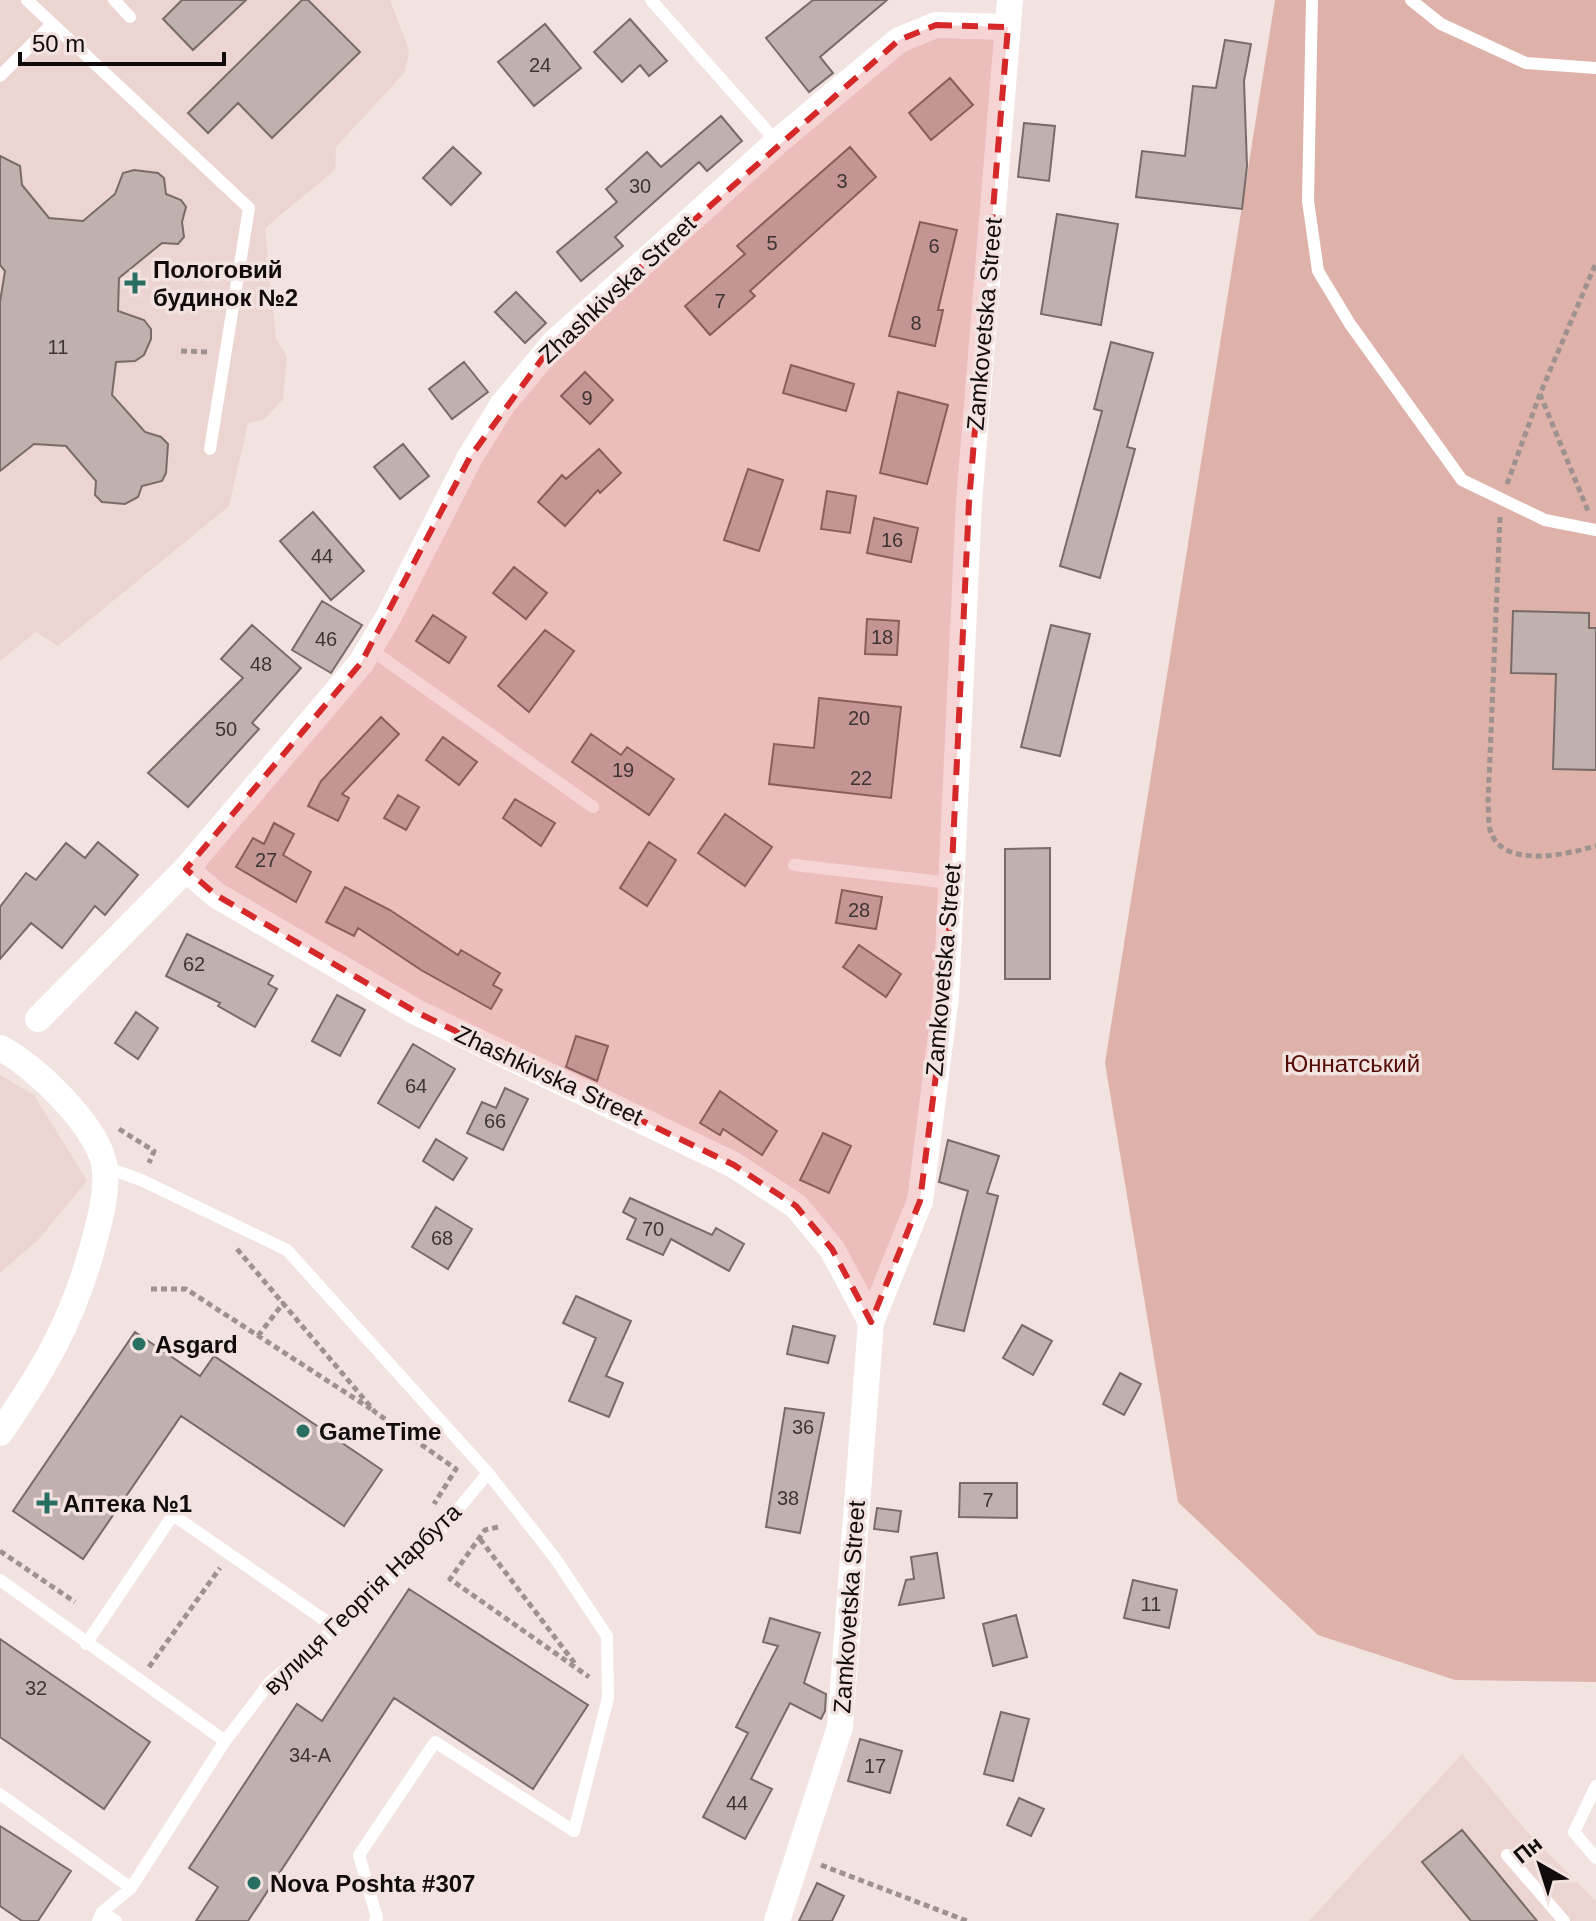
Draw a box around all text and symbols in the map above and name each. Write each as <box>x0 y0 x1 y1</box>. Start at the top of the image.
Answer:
scale bar <box>20 16 224 66</box>
text: 50 m <box>32 30 85 57</box>
house number: 24 <box>529 54 551 76</box>
house number: 3 <box>836 170 848 192</box>
house number: 30 <box>629 175 651 197</box>
street label: Zhashkivska Street <box>533 209 701 368</box>
street label: Zamkovetska Street <box>961 216 1007 431</box>
house number: 5 <box>766 232 778 254</box>
house number: 6 <box>928 235 940 257</box>
place label: Пологовий будинок №2 <box>153 256 298 311</box>
marker: Пологовий будинок №2 <box>124 272 146 294</box>
house number: 7 <box>714 290 726 312</box>
house number: 8 <box>910 312 922 334</box>
house number: 11 <box>48 336 68 358</box>
house number: 9 <box>581 387 593 409</box>
house number: 16 <box>881 529 903 551</box>
house number: 44 <box>311 545 333 567</box>
house number: 18 <box>871 626 893 648</box>
house number: 46 <box>315 628 337 650</box>
house number: 48 <box>250 653 272 675</box>
house number: 20 <box>848 707 870 729</box>
house number: 50 <box>215 718 237 740</box>
house number: 19 <box>612 759 634 781</box>
house number: 22 <box>850 767 872 789</box>
house number: 27 <box>255 849 277 871</box>
street label: Zamkovetska Street <box>920 862 966 1077</box>
house number: 28 <box>848 899 870 921</box>
house number: 62 <box>183 953 205 975</box>
street label: Zhashkivska Street <box>451 1020 647 1130</box>
park label: Юннатський <box>1284 1050 1420 1077</box>
house number: 64 <box>405 1075 427 1097</box>
house number: 66 <box>484 1110 506 1132</box>
house number: 70 <box>642 1218 664 1240</box>
house number: 68 <box>431 1227 453 1249</box>
place label: Asgard <box>155 1331 238 1358</box>
marker: Asgard <box>130 1335 148 1353</box>
house number: 36 <box>792 1416 814 1438</box>
place label: GameTime <box>319 1418 441 1445</box>
marker: GameTime <box>294 1422 312 1440</box>
house number: 38 <box>777 1487 799 1509</box>
house number: 7 <box>982 1489 994 1511</box>
place label: Аптека №1 <box>63 1490 192 1517</box>
marker: Аптека №1 <box>38 1494 56 1512</box>
street label: вулиця Георгія Нарбута <box>258 1497 466 1700</box>
street label: Zamkovetska Street <box>828 1499 870 1714</box>
house number: 11 <box>1141 1593 1161 1615</box>
house number: 32 <box>25 1677 47 1699</box>
house number: 34-А <box>289 1744 332 1766</box>
house number: 17 <box>864 1755 886 1777</box>
house number: 44 <box>726 1792 748 1814</box>
north arrow <box>1500 1825 1580 1905</box>
text: Пн <box>1509 1831 1547 1869</box>
place label: Nova Poshta #307 <box>270 1870 475 1897</box>
marker: Nova Poshta #307 <box>245 1874 263 1892</box>

